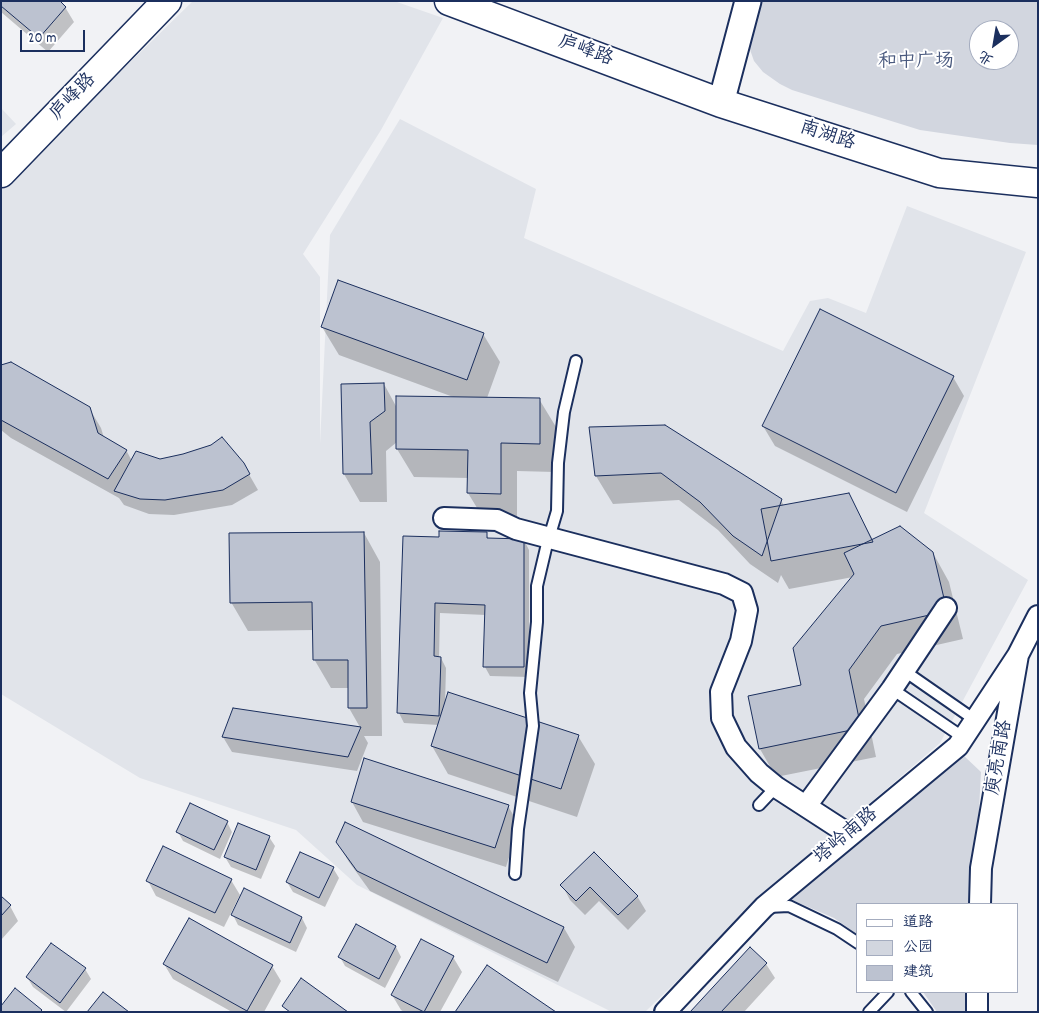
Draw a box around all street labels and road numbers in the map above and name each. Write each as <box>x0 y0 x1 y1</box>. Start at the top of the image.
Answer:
street label: 庐峰路 <box>554 32 616 72</box>
street label: 庐峰路 <box>46 70 102 126</box>
street label: 南湖路 <box>796 117 858 157</box>
street label: 庾亮南路 <box>983 719 1019 797</box>
street label: 塔岭南路 <box>811 804 883 870</box>

